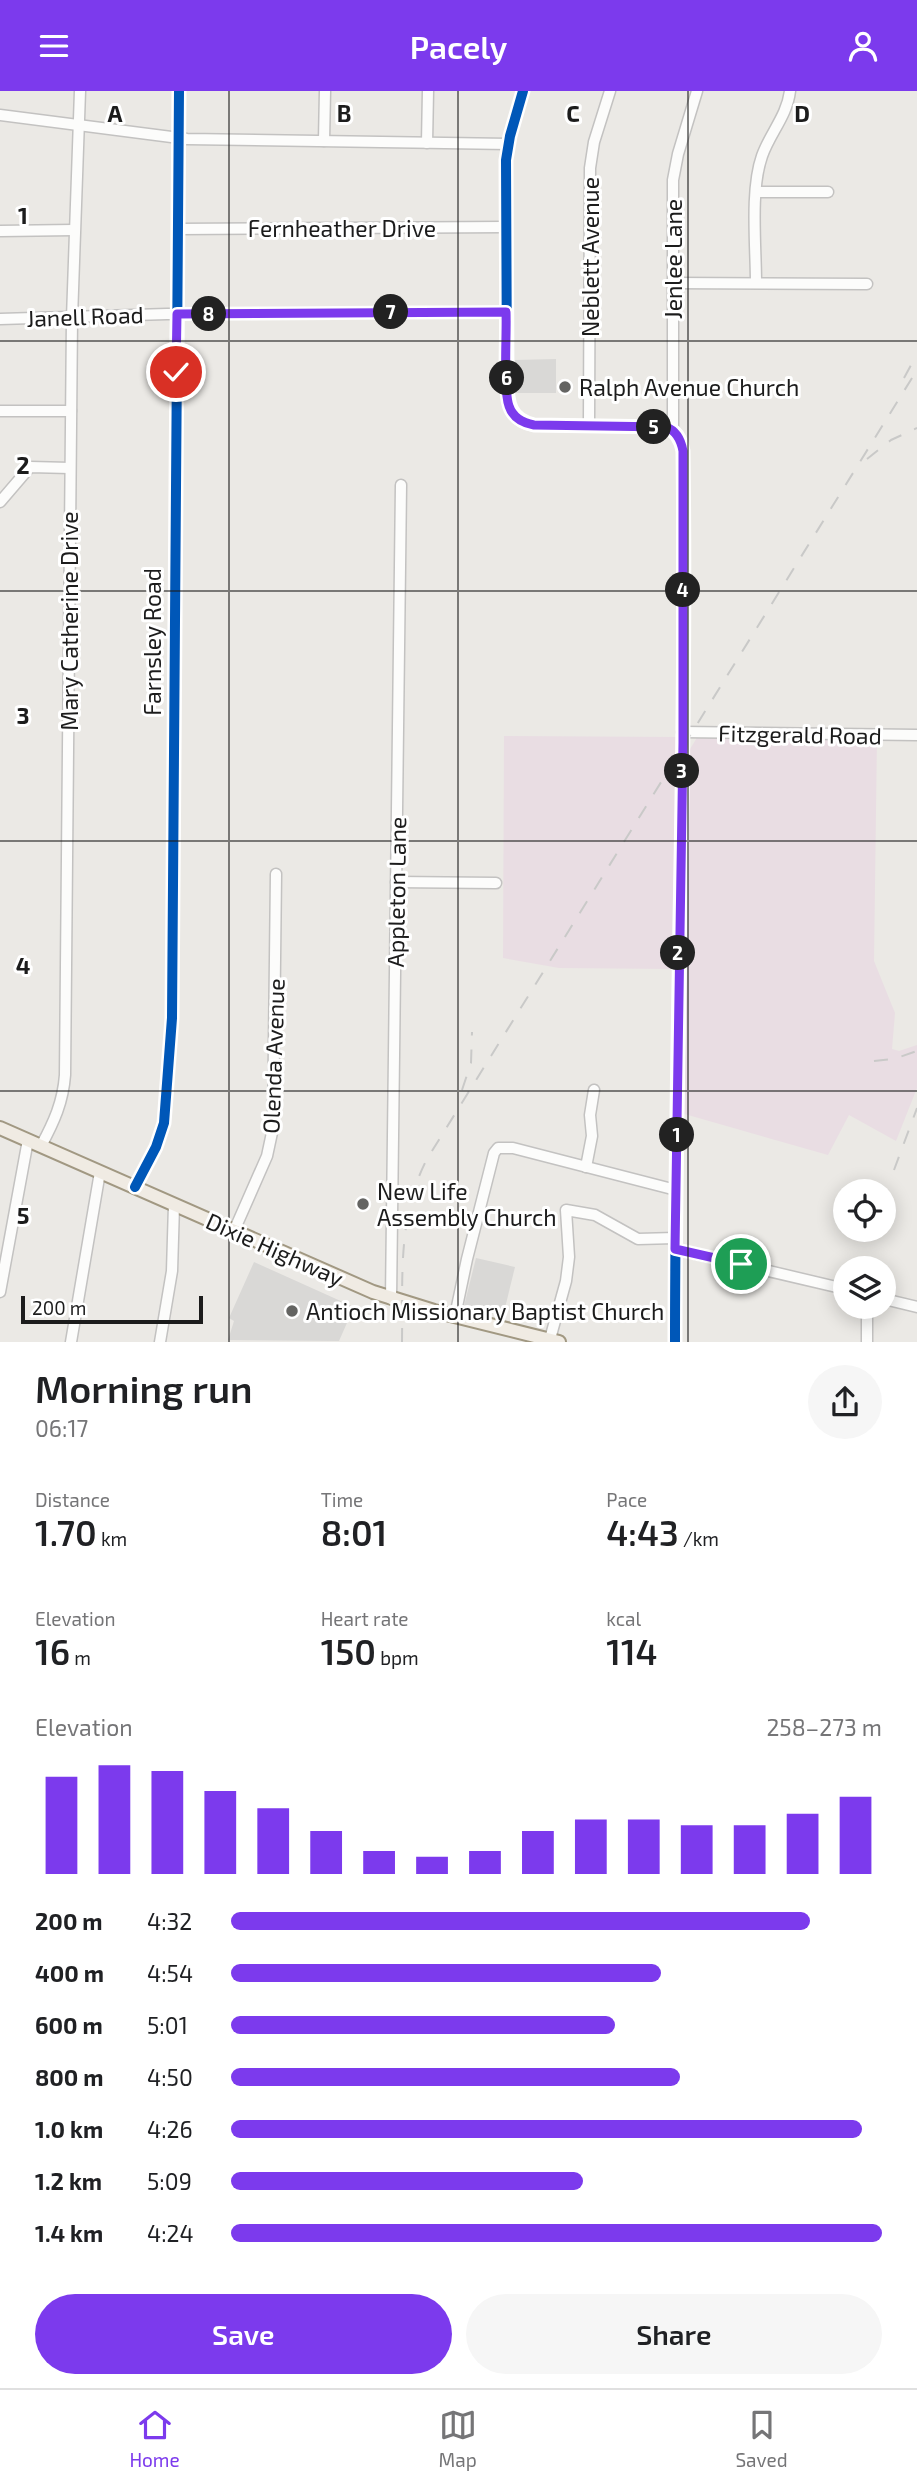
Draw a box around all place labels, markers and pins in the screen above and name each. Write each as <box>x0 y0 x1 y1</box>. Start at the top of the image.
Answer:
pin: 7 <box>374 295 408 329</box>
pin: 8 <box>192 297 227 332</box>
pin <box>146 342 206 402</box>
pin: 6 <box>490 361 524 395</box>
place label: Ralph Avenue Church <box>579 373 799 401</box>
marker: Ralph Avenue Church <box>557 379 573 395</box>
pin: 5 <box>636 409 672 445</box>
pin: 4 <box>666 573 700 607</box>
pin: 3 <box>664 753 700 789</box>
pin: 2 <box>660 935 696 971</box>
pin: 1 <box>660 1117 694 1153</box>
place label: New Life Assembly Church <box>377 1177 557 1231</box>
marker: New Life Assembly Church <box>355 1196 371 1212</box>
pin <box>711 1234 771 1294</box>
place label: Antioch Missionary Baptist Church <box>306 1297 664 1325</box>
marker: Antioch Missionary Baptist Church <box>284 1303 300 1319</box>

